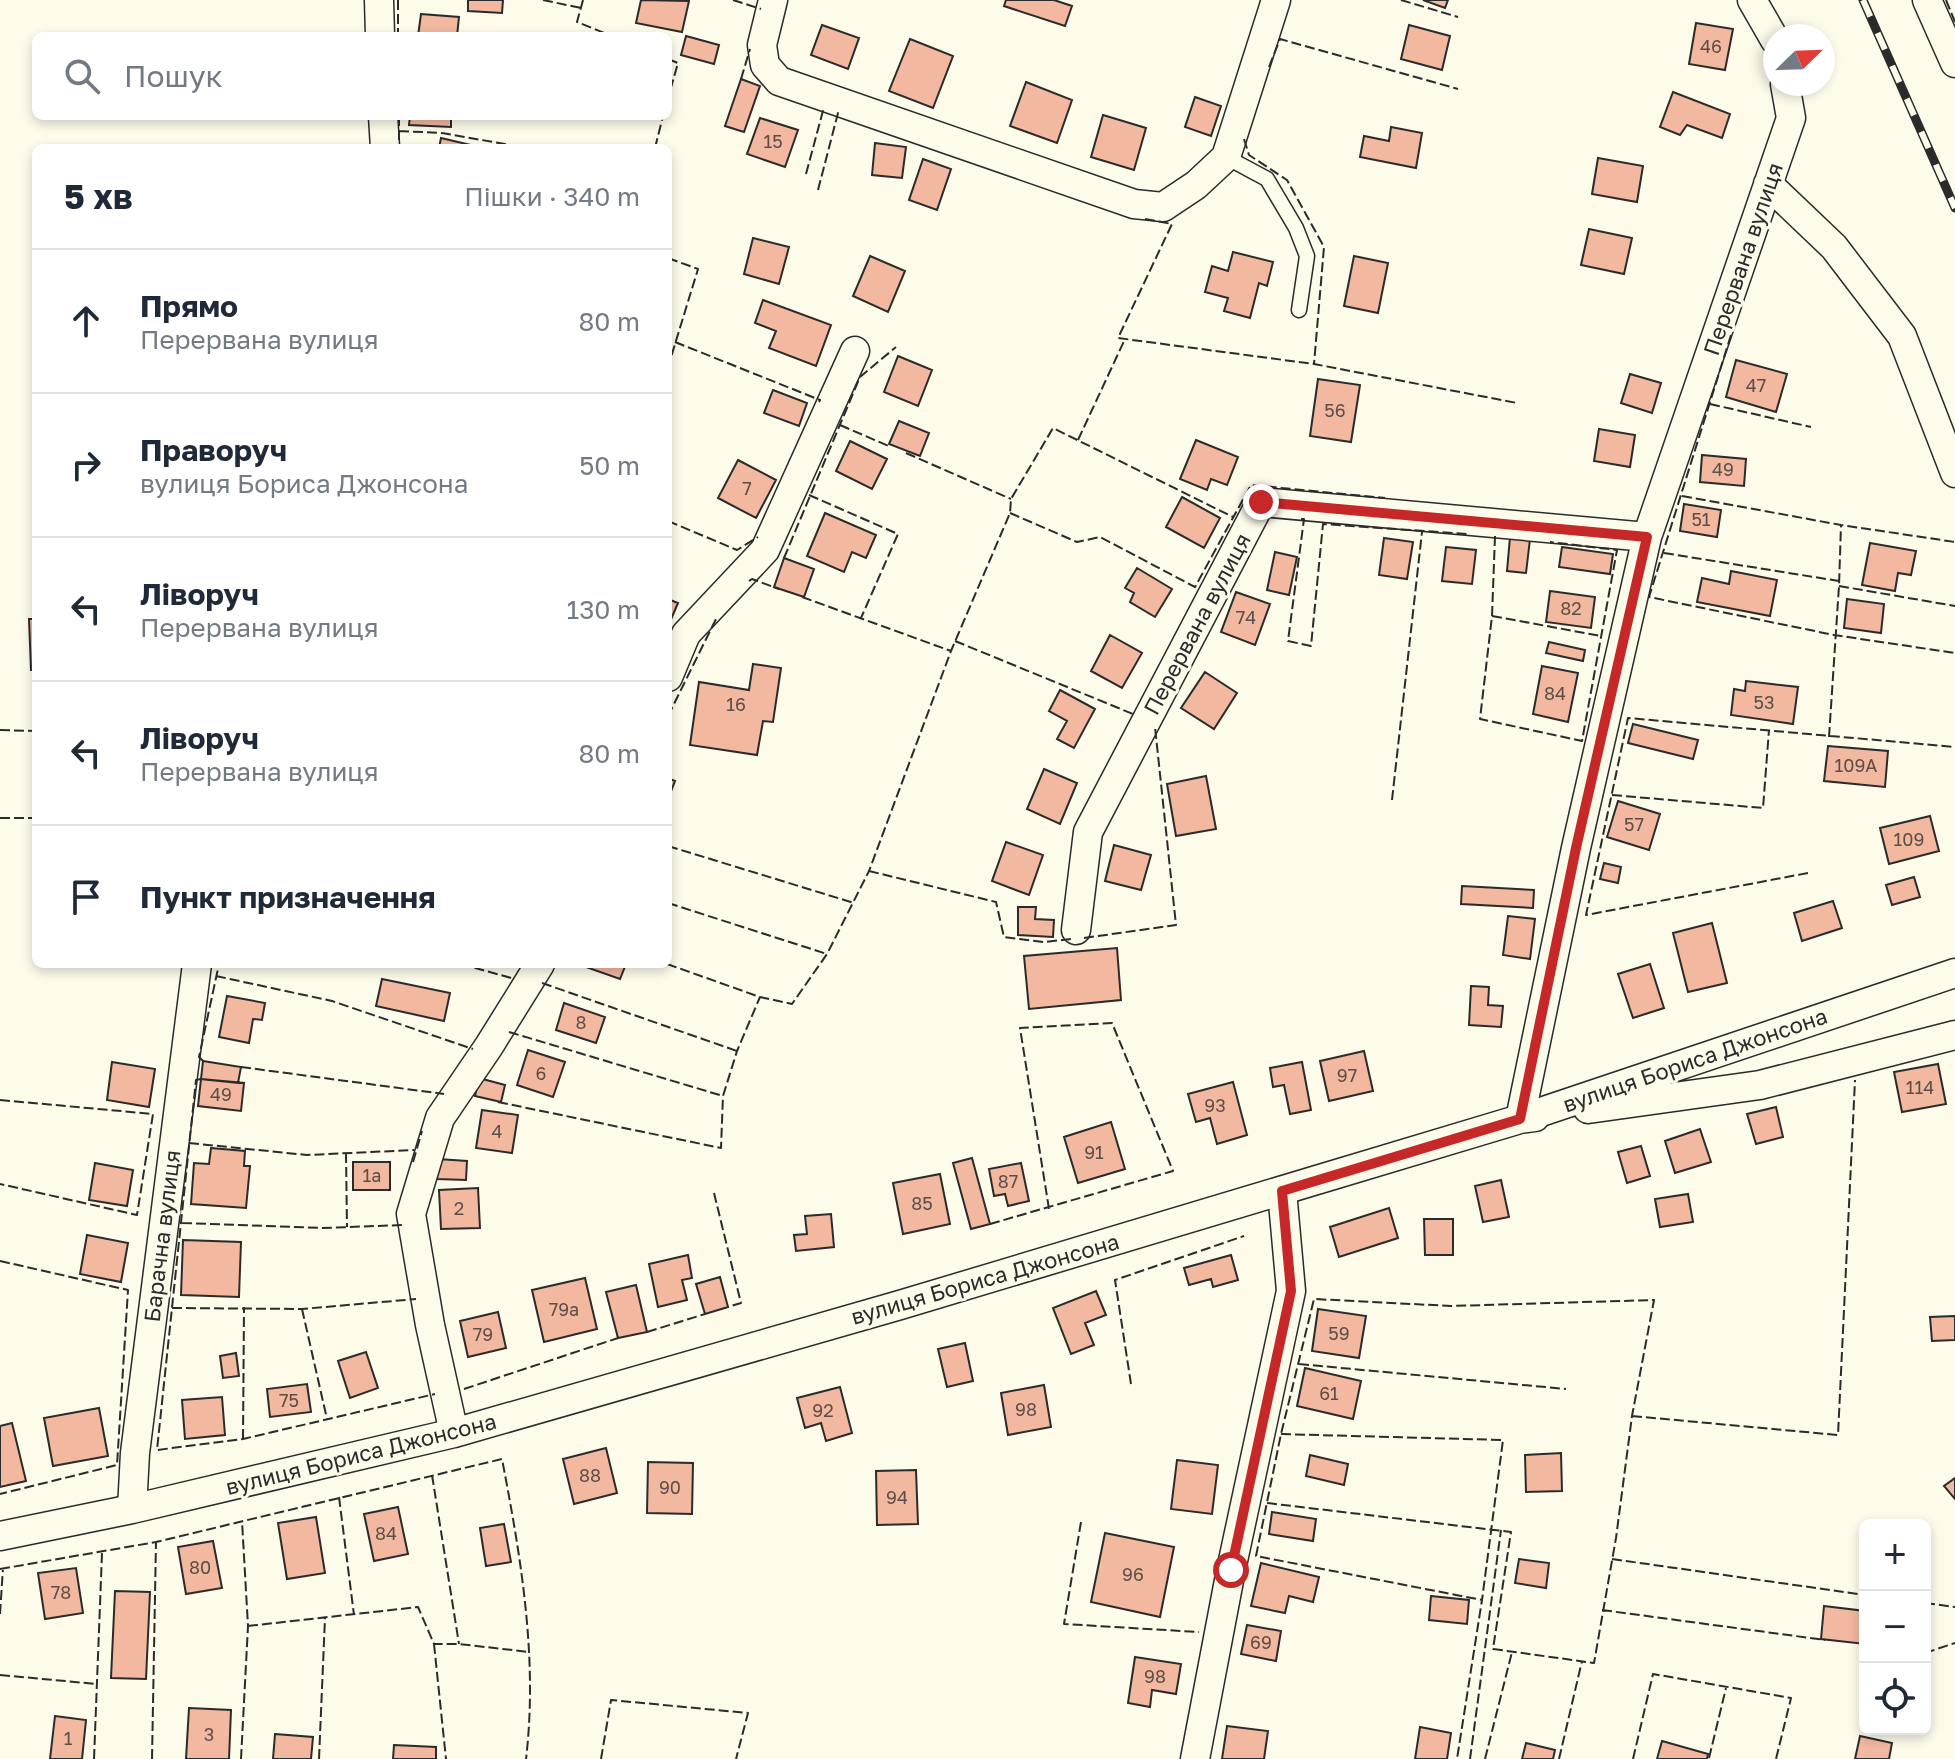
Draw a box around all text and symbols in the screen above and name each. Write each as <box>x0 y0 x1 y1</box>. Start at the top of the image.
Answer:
north arrow <box>1763 24 1835 96</box>
search box <box>32 32 672 120</box>
house number: 46 <box>1700 35 1722 57</box>
icon: search <box>60 54 104 98</box>
text: Пошук <box>124 58 223 94</box>
house number: 15 <box>763 130 783 152</box>
street label: Перервана вулиця <box>1697 159 1788 359</box>
text: 5 хв <box>64 176 133 216</box>
text: Пішки · 340 m <box>464 181 640 212</box>
text: Прямо <box>140 288 238 324</box>
icon: ahead <box>64 299 108 343</box>
text: 80 m <box>579 306 640 337</box>
text: Перервана вулиця <box>140 324 379 355</box>
house number: 47 <box>1746 374 1766 396</box>
house number: 56 <box>1324 399 1346 421</box>
text: Праворуч <box>140 432 287 468</box>
icon: right <box>64 443 108 487</box>
text: 50 m <box>579 450 640 481</box>
house number: 49 <box>1712 458 1734 480</box>
text: вулиця Бориса Джонсона <box>140 468 468 499</box>
house number: 7 <box>742 477 752 499</box>
route end <box>1243 484 1279 520</box>
house number: 51 <box>1691 508 1711 530</box>
street label: Перервана вулиця <box>1137 528 1256 719</box>
text: Ліворуч <box>140 576 259 612</box>
icon: left <box>64 587 108 631</box>
text: 130 m <box>567 594 640 625</box>
house number: 82 <box>1560 597 1582 619</box>
house number: 74 <box>1236 606 1256 628</box>
text: Перервана вулиця <box>140 612 379 643</box>
house number: 84 <box>1544 682 1566 704</box>
house number: 53 <box>1754 691 1774 713</box>
house number: 16 <box>726 693 746 715</box>
text: Ліворуч <box>140 720 259 756</box>
icon: left <box>64 731 108 775</box>
text: 80 m <box>579 738 640 769</box>
house number: 109А <box>1835 754 1877 776</box>
text: Перервана вулиця <box>140 756 379 787</box>
house number: 57 <box>1624 813 1644 835</box>
house number: 109 <box>1894 828 1924 850</box>
icon: arrive <box>64 875 108 919</box>
text: Пункт призначення <box>140 879 436 915</box>
street label: вулиця Бориса Джонсона <box>1559 1002 1831 1118</box>
house number: 8 <box>576 1011 586 1033</box>
house number: 6 <box>536 1062 546 1084</box>
house number: 97 <box>1337 1064 1357 1086</box>
house number: 114 <box>1906 1076 1934 1098</box>
house number: 49 <box>210 1083 232 1105</box>
house number: 93 <box>1204 1094 1226 1116</box>
house number: 4 <box>492 1120 503 1142</box>
house number: 91 <box>1084 1141 1104 1163</box>
street label: Барачна вулиця <box>138 1148 185 1324</box>
house number: 1a <box>363 1164 381 1186</box>
house number: 87 <box>998 1170 1018 1192</box>
house number: 85 <box>911 1192 933 1214</box>
house number: 2 <box>454 1197 464 1219</box>
street label: вулиця Бориса Джонсона <box>848 1227 1122 1330</box>
house number: 79а <box>549 1298 579 1320</box>
house number: 59 <box>1328 1322 1350 1344</box>
house number: 79 <box>473 1323 493 1345</box>
house number: 61 <box>1319 1382 1339 1404</box>
house number: 75 <box>279 1389 299 1411</box>
house number: 98 <box>1015 1398 1037 1420</box>
house number: 92 <box>812 1399 834 1421</box>
street label: вулиця Бориса Джонсона <box>223 1407 499 1500</box>
house number: 88 <box>579 1464 601 1486</box>
house number: 90 <box>659 1476 681 1498</box>
house number: 94 <box>886 1486 908 1508</box>
map controls <box>1859 1519 1931 1735</box>
button: + <box>1859 1519 1931 1591</box>
house number: 84 <box>375 1522 397 1544</box>
route start <box>1213 1552 1249 1588</box>
house number: 80 <box>189 1556 211 1578</box>
house number: 96 <box>1122 1563 1144 1585</box>
house number: 78 <box>51 1581 71 1603</box>
button: − <box>1859 1591 1931 1663</box>
house number: 69 <box>1250 1631 1272 1653</box>
button: locate <box>1859 1663 1931 1735</box>
house number: 98 <box>1144 1665 1166 1687</box>
house number: 3 <box>204 1723 214 1745</box>
house number: 1 <box>64 1727 73 1749</box>

